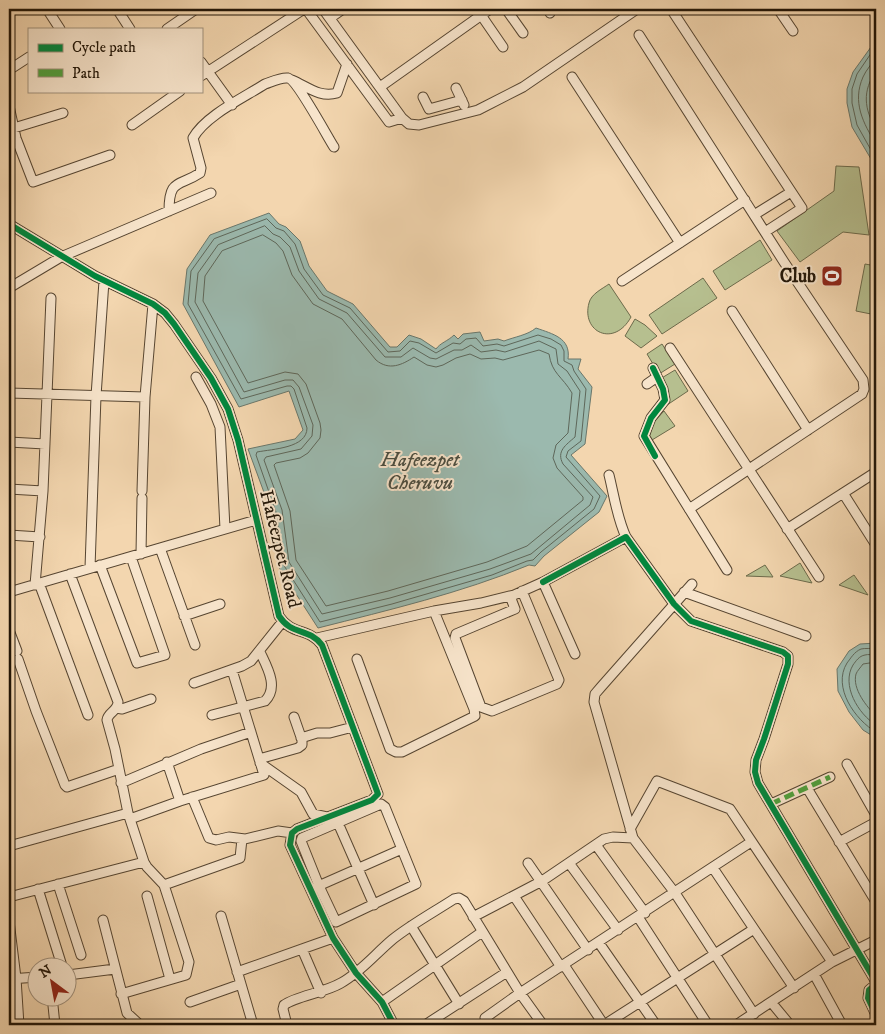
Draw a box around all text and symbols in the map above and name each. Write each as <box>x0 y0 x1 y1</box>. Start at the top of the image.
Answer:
legend <box>28 28 202 92</box>
text: Cycle path <box>72 38 136 57</box>
text: Path <box>72 64 100 83</box>
sports icon: Club <box>820 264 844 288</box>
place label: Club <box>780 265 816 288</box>
water label: Hafeezpet Cheruvu <box>380 448 461 496</box>
street label: Hafeezpet Road <box>254 488 306 611</box>
north arrow <box>28 956 78 1006</box>
text: N <box>36 961 56 983</box>

